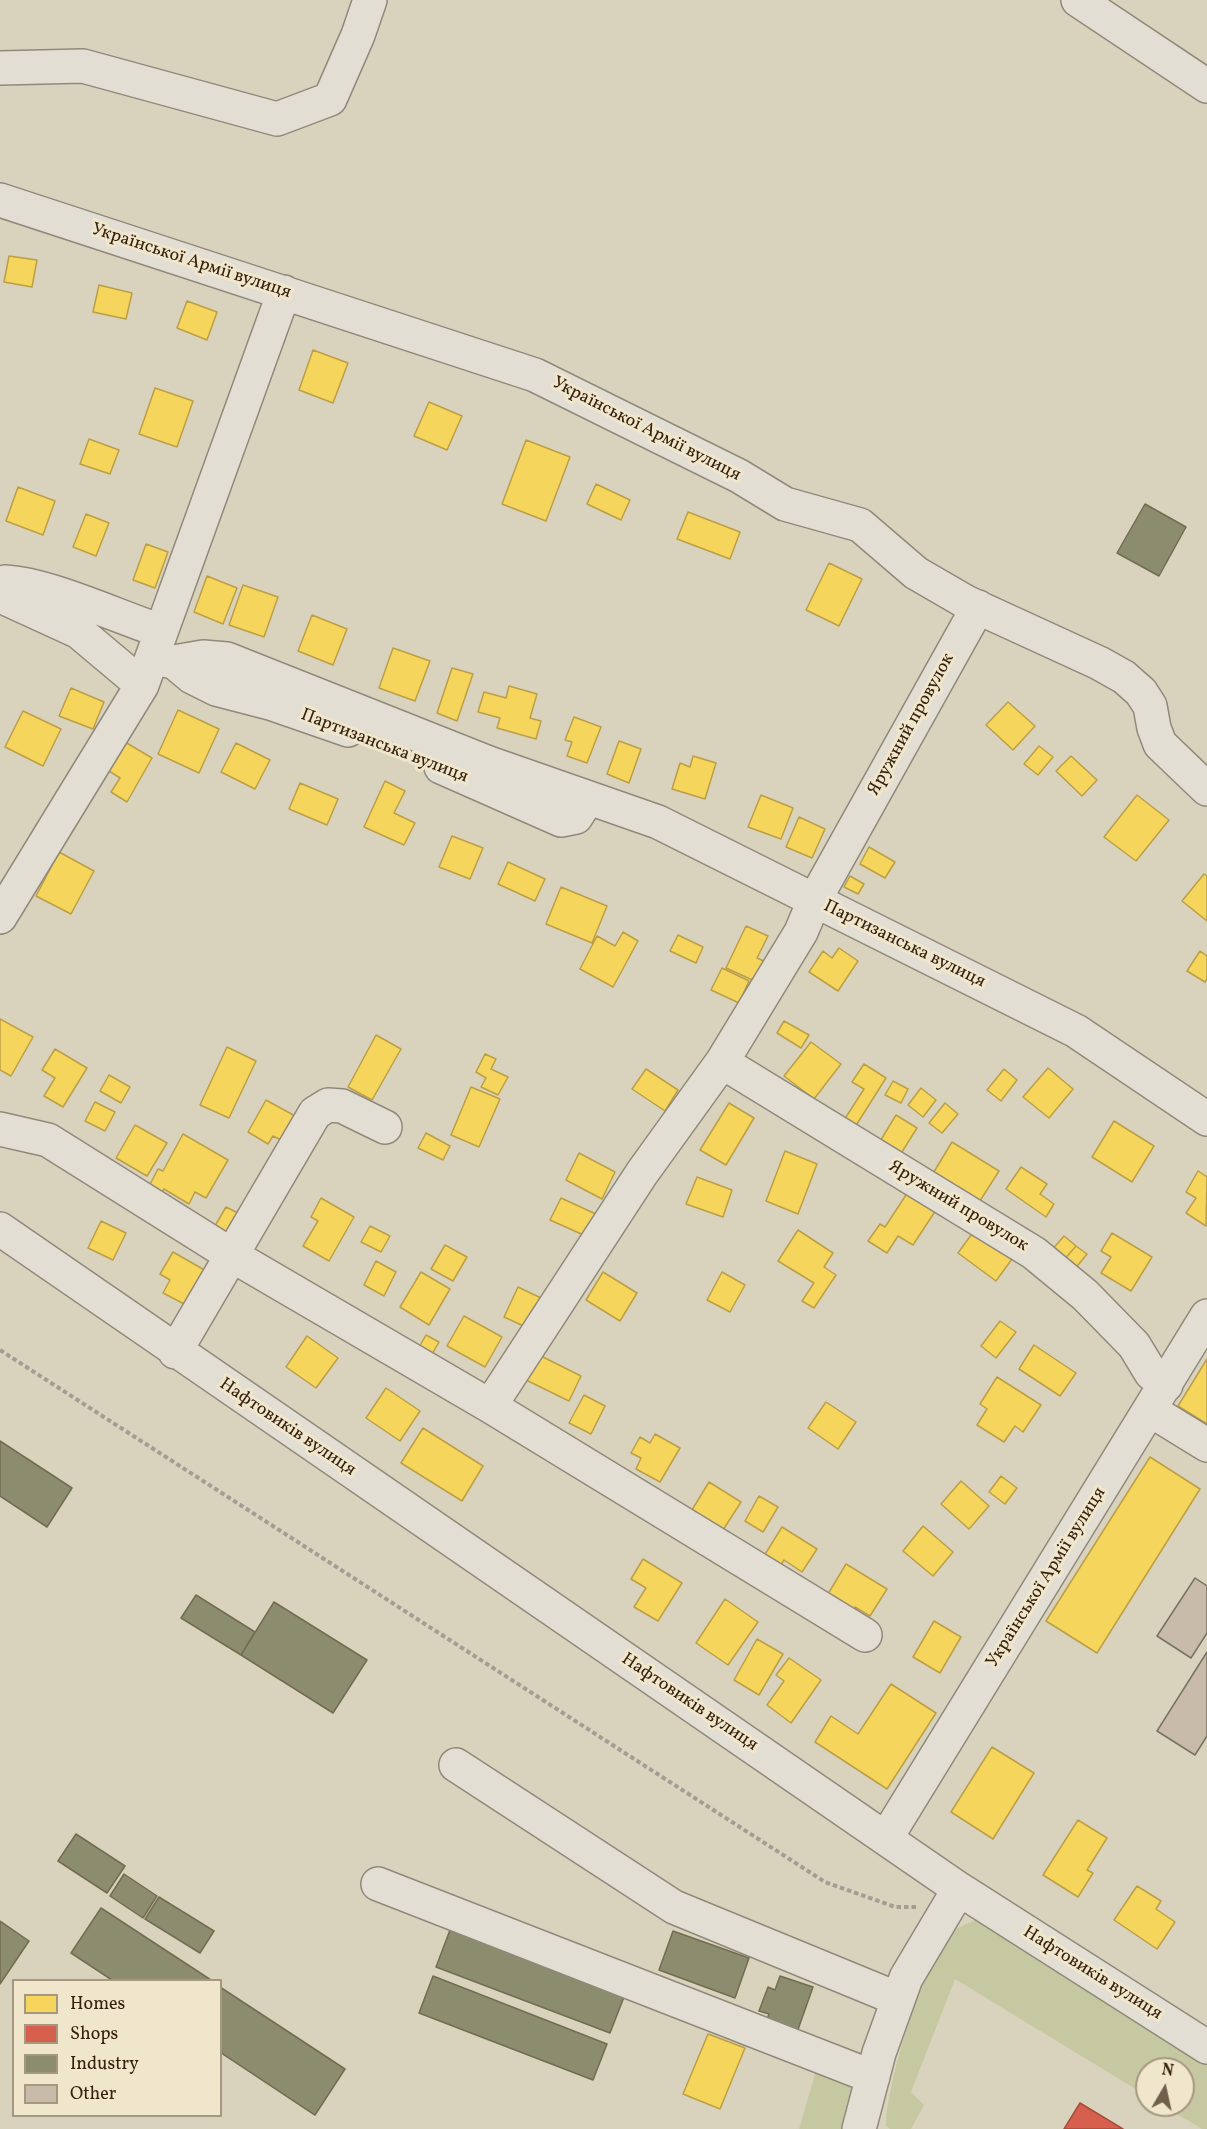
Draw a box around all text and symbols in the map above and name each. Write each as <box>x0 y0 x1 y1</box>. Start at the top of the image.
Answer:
street label: Української Армії вулиця <box>88 219 294 305</box>
street label: Української Армії вулиця <box>548 373 744 487</box>
street label: Яружний провулок <box>864 650 960 800</box>
street label: Партизанська вулиця <box>297 705 471 789</box>
street label: Партизанська вулиця <box>819 896 989 994</box>
street label: Яружний провулок <box>884 1157 1032 1257</box>
street label: Нафтовиків вулиця <box>214 1374 360 1482</box>
street label: Української Армії вулиця <box>983 1484 1111 1672</box>
street label: Нафтовиків вулиця <box>616 1649 762 1757</box>
street label: Нафтовиків вулиця <box>1018 1922 1166 2026</box>
legend <box>12 1979 222 2117</box>
text: Homes <box>70 1992 125 2017</box>
text: Shops <box>70 2022 118 2047</box>
text: Industry <box>70 2052 139 2077</box>
north arrow <box>1135 2057 1195 2117</box>
text: N <box>1160 2059 1175 2083</box>
text: Other <box>70 2082 116 2107</box>

